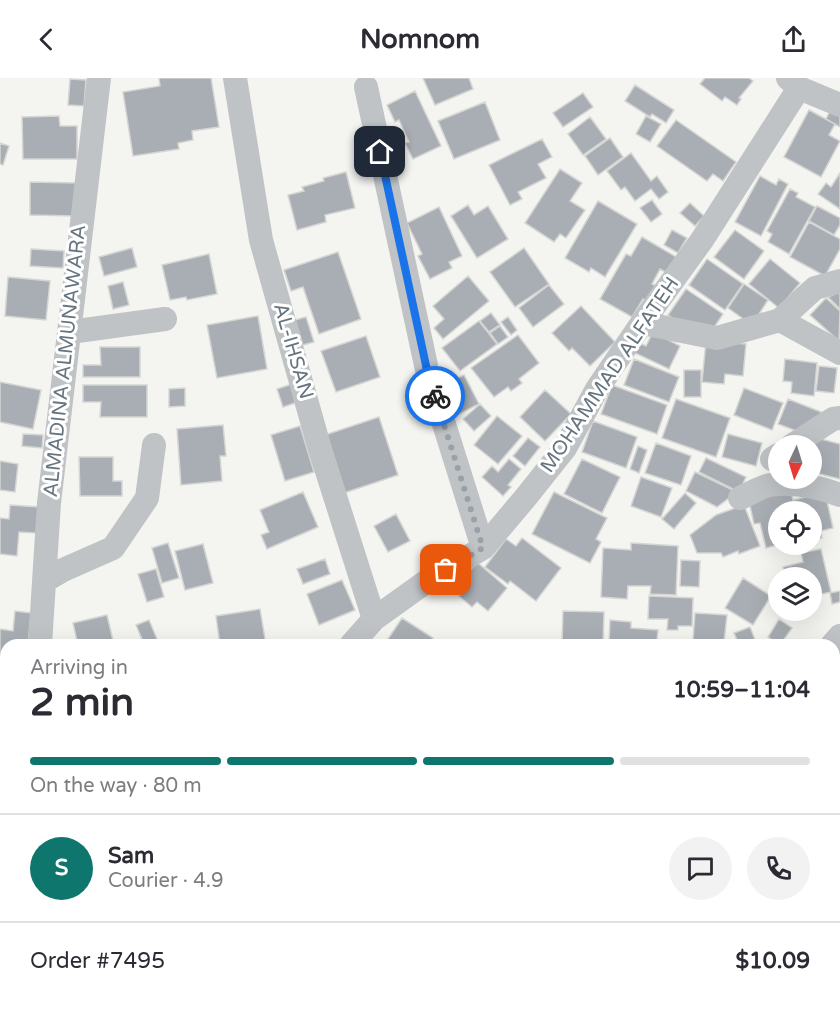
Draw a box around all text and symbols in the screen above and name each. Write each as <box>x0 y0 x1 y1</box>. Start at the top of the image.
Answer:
icon: back <box>30 23 63 56</box>
text: Nomnom <box>360 23 480 56</box>
icon: share <box>777 23 810 56</box>
pin <box>354 126 405 177</box>
icon: home <box>363 135 396 168</box>
street label: ALMADINA ALMUNAWARA <box>39 224 91 498</box>
street label: MOHAMMAD ALFATEH <box>536 273 684 477</box>
street label: AL-IHSAN <box>268 300 318 402</box>
courier <box>405 366 465 426</box>
icon: bike <box>419 380 452 413</box>
north arrow <box>768 435 822 489</box>
map controls <box>768 435 822 621</box>
button: locate <box>768 501 822 555</box>
pin <box>420 544 471 595</box>
icon: bag <box>429 553 462 586</box>
button: layers <box>768 567 822 621</box>
text: Arriving in <box>30 656 128 680</box>
text: 10:59–11:04 <box>673 677 810 703</box>
text: 2 min <box>30 679 134 726</box>
text: On the way · 80 m <box>30 774 202 798</box>
button: chat <box>669 837 732 900</box>
button: phone <box>747 837 810 900</box>
text: Sam <box>108 843 154 869</box>
text: S <box>55 855 68 881</box>
text: Courier · 4.9 <box>108 869 223 893</box>
text: Order #7495 <box>30 948 165 974</box>
text: $10.09 <box>735 948 810 974</box>

